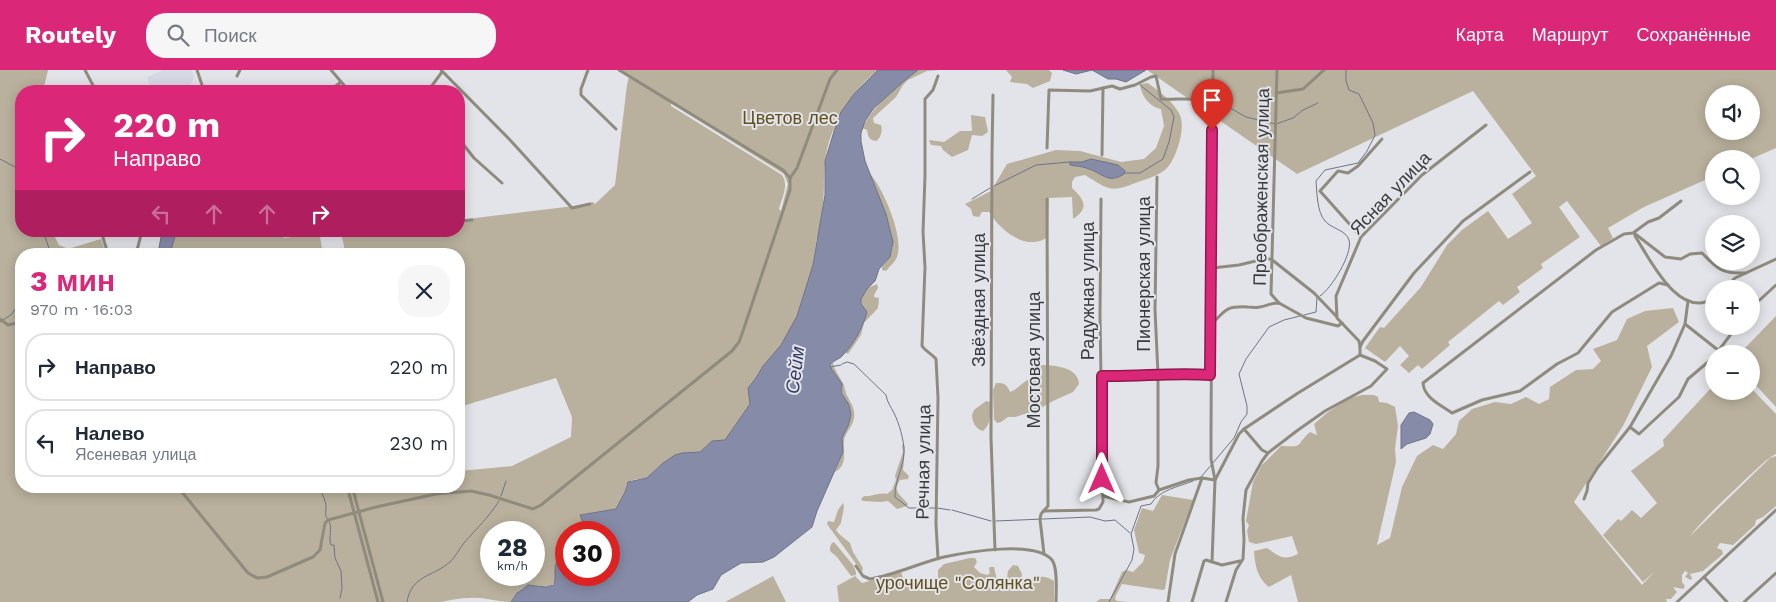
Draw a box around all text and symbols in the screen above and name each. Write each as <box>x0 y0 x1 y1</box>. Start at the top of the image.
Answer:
search box <box>146 13 496 58</box>
text: Routely <box>25 21 116 49</box>
icon: search <box>164 21 192 49</box>
text: Поиск <box>204 24 257 47</box>
text: Карта <box>1456 24 1504 45</box>
text: Маршрут <box>1532 24 1608 45</box>
text: Сохранённые <box>1636 24 1751 45</box>
pin <box>1191 79 1233 130</box>
map controls <box>1705 85 1760 400</box>
button: sound <box>1705 85 1760 140</box>
icon: arrive <box>1198 86 1226 114</box>
street label: Преображенская улица <box>1249 87 1273 286</box>
text: 220 m <box>113 104 220 146</box>
icon: right <box>30 105 95 170</box>
park label: Цветов лес <box>742 107 838 128</box>
text: Направо <box>113 146 201 171</box>
street label: Ясная улица <box>1345 146 1436 239</box>
button: search <box>1705 150 1760 205</box>
street label: Пионерская улица <box>1133 195 1154 352</box>
icon: left <box>147 200 175 228</box>
icon: ahead <box>200 200 228 228</box>
icon: ahead <box>253 200 281 228</box>
icon: right <box>306 200 334 228</box>
button: layers <box>1705 215 1760 270</box>
street label: Радужная улица <box>1077 221 1098 360</box>
street label: Звёздная улица <box>968 232 989 367</box>
text: 3 мин <box>30 263 115 298</box>
button: close <box>398 265 450 317</box>
button: + <box>1705 280 1760 335</box>
street label: Мостовая улица <box>1023 291 1044 429</box>
text: 970 m · 16:03 <box>30 300 133 319</box>
water label: Сейм <box>781 345 809 395</box>
button: − <box>1705 345 1760 400</box>
icon: right <box>32 353 60 381</box>
text: Направо <box>75 356 156 379</box>
text: 220 m <box>389 356 448 379</box>
street label: Речная улица <box>911 403 935 520</box>
text: Налево <box>75 422 145 445</box>
icon: left <box>32 429 60 457</box>
text: 230 m <box>389 432 448 455</box>
text: Ясеневая улица <box>75 445 197 464</box>
position arrow <box>1075 452 1127 504</box>
speed limit sign: 30 <box>555 521 620 586</box>
text: 28 <box>497 533 528 562</box>
text: km/h <box>497 559 528 573</box>
park label: урочище "Солянка" <box>876 572 1040 593</box>

